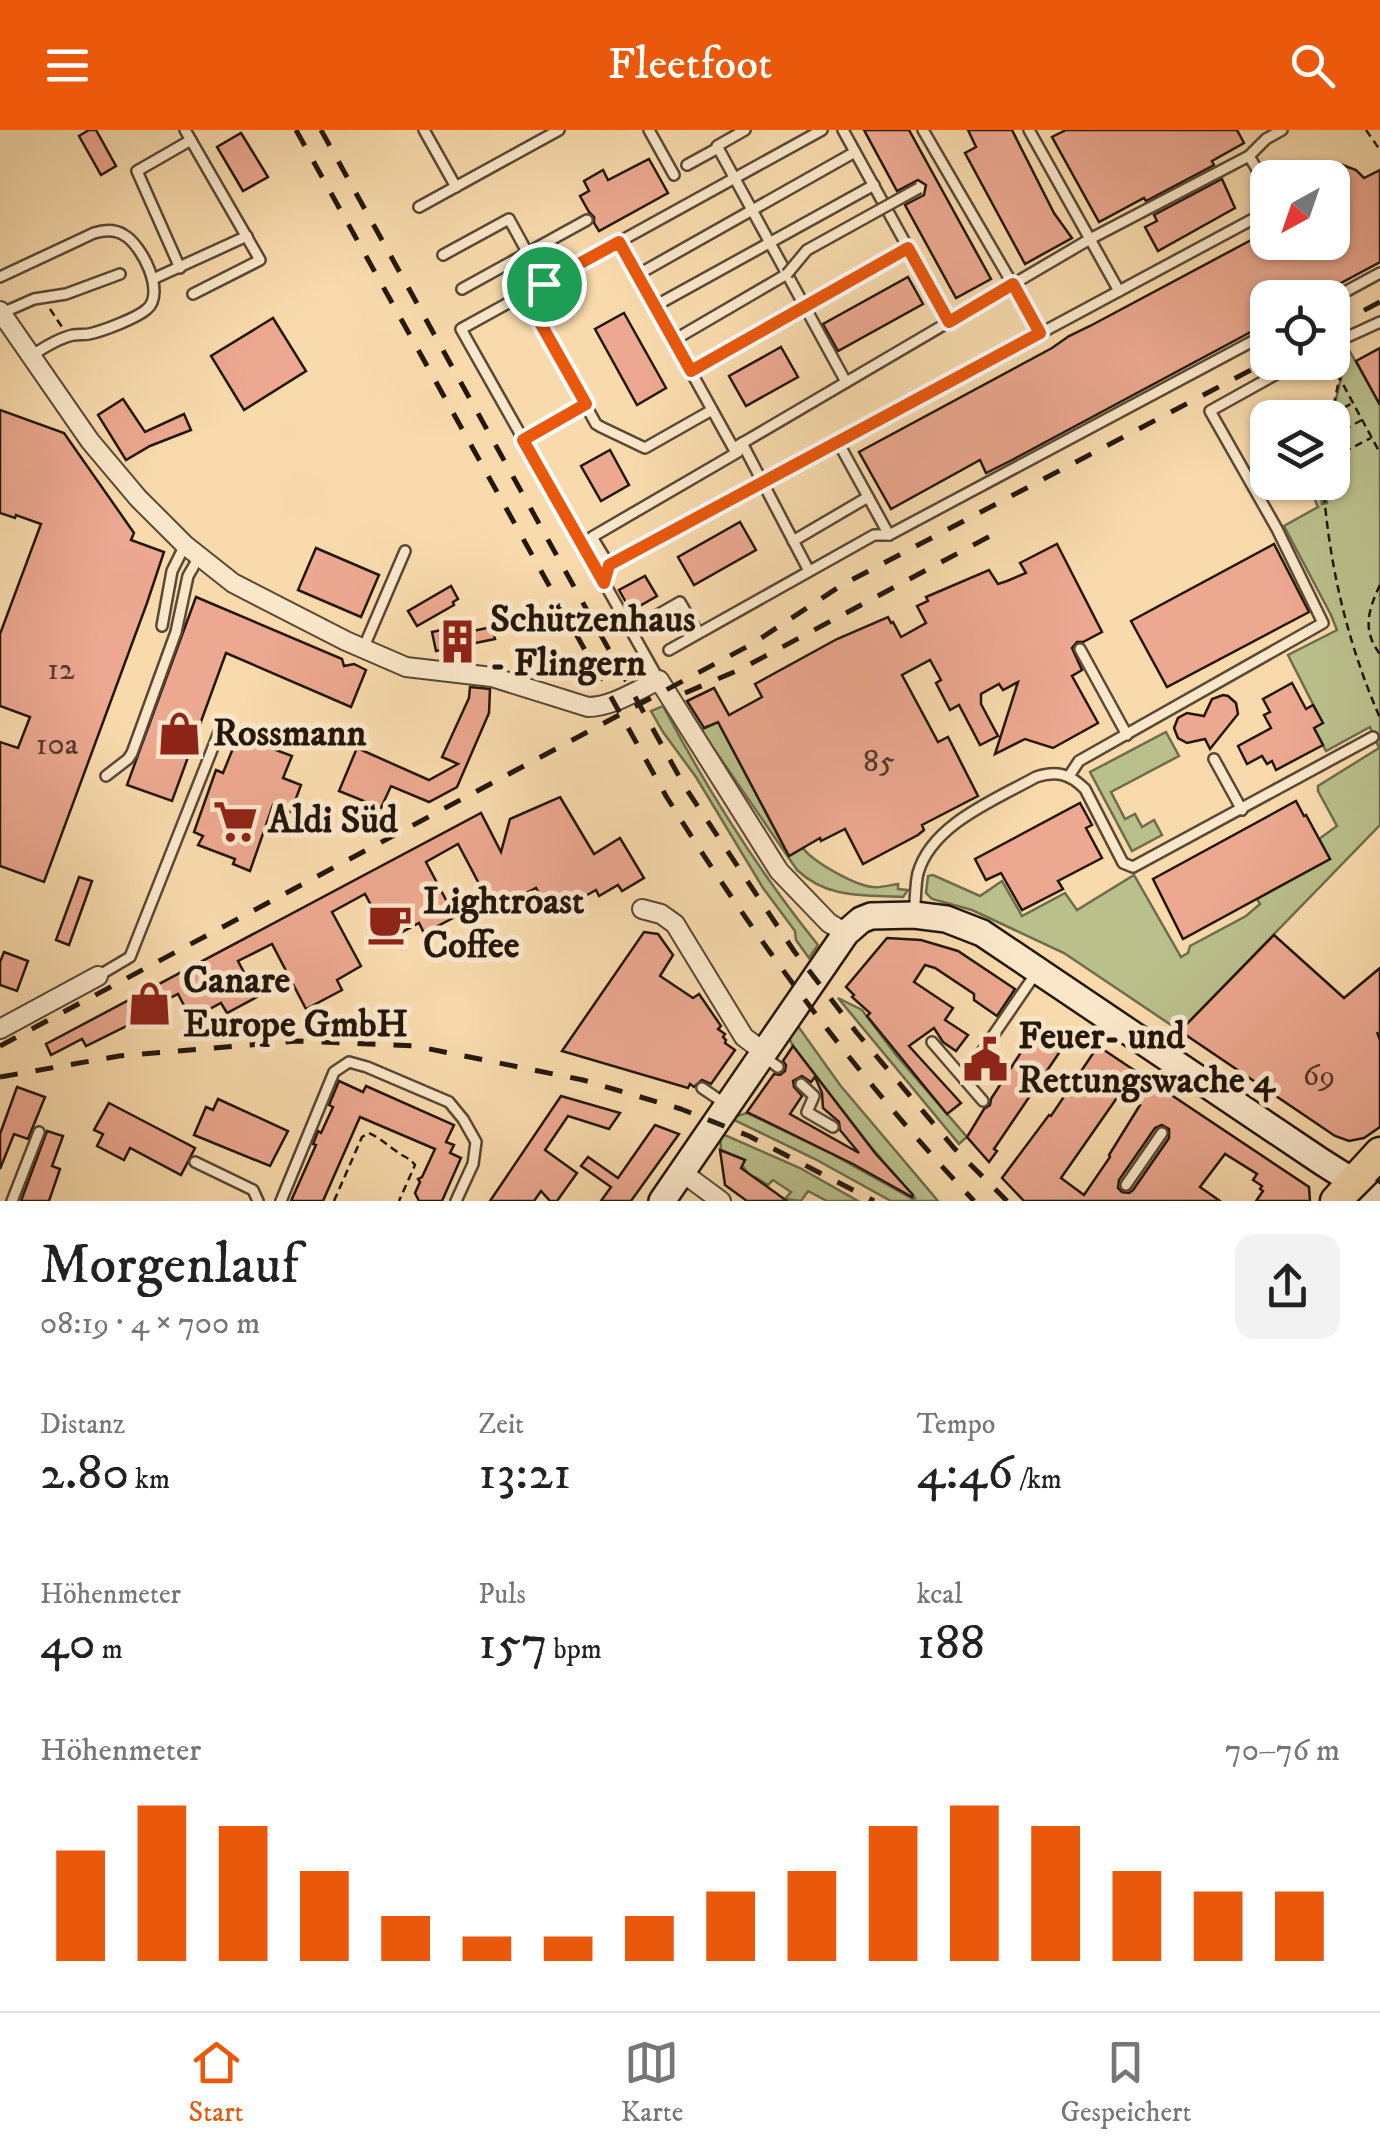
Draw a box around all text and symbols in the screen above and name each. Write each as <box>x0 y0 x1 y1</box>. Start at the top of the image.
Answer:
text: Fleetfoot <box>608 37 772 93</box>
icon: menu <box>40 38 95 93</box>
icon: search <box>1285 38 1340 93</box>
north arrow <box>1250 160 1350 260</box>
map controls <box>1250 160 1350 500</box>
pin <box>502 242 587 327</box>
icon: arrive <box>517 257 572 312</box>
button: locate <box>1250 280 1350 380</box>
button: layers <box>1250 400 1350 500</box>
place label: Schützenhaus - Flingern <box>490 596 696 688</box>
building icon: Schützenhaus - Flingern <box>433 618 481 666</box>
house number: 12 <box>47 650 75 690</box>
shop icon: Rossmann <box>156 710 204 758</box>
place label: Rossmann <box>213 710 367 758</box>
house number: 10a <box>36 725 79 765</box>
house number: 85 <box>863 742 895 782</box>
supermarket icon: Aldi Süd <box>211 797 259 845</box>
place label: Aldi Süd <box>267 797 399 845</box>
place label: Lightroast Coffee <box>423 878 584 970</box>
cafe icon: Lightroast Coffee <box>366 900 414 948</box>
place label: Canare Europe GmbH <box>183 957 408 1049</box>
shop icon: Canare Europe GmbH <box>126 979 174 1027</box>
place label: Feuer- und Rettungswache 4 <box>1018 1013 1277 1105</box>
public building icon: Feuer- und Rettungswache 4 <box>961 1035 1009 1083</box>
house number: 69 <box>1303 1056 1335 1096</box>
text: Morgenlauf <box>40 1232 299 1301</box>
button: share <box>1235 1234 1340 1339</box>
text: 08:19 · 4 × 700 m <box>40 1304 260 1344</box>
text: Distanz <box>40 1407 125 1442</box>
text: Zeit <box>478 1407 524 1442</box>
text: Tempo <box>917 1407 995 1442</box>
text: 2.80 <box>40 1442 129 1505</box>
text: 13:21 <box>478 1442 571 1505</box>
text: 4:46 <box>917 1442 1013 1505</box>
text: km <box>129 1462 170 1497</box>
text: /km <box>1013 1462 1062 1497</box>
text: Höhenmeter <box>40 1577 181 1612</box>
text: Puls <box>478 1577 526 1612</box>
text: kcal <box>917 1577 963 1612</box>
text: 40 <box>40 1612 96 1675</box>
text: 157 <box>478 1612 548 1675</box>
text: 188 <box>917 1612 985 1675</box>
text: m <box>96 1632 123 1667</box>
text: bpm <box>548 1632 602 1667</box>
text: Höhenmeter <box>40 1731 201 1771</box>
text: 70–76 m <box>1225 1731 1340 1771</box>
tab: Start <box>189 2035 244 2130</box>
tab: Karte <box>621 2035 683 2130</box>
tab: Gespeichert <box>1060 2035 1191 2130</box>

